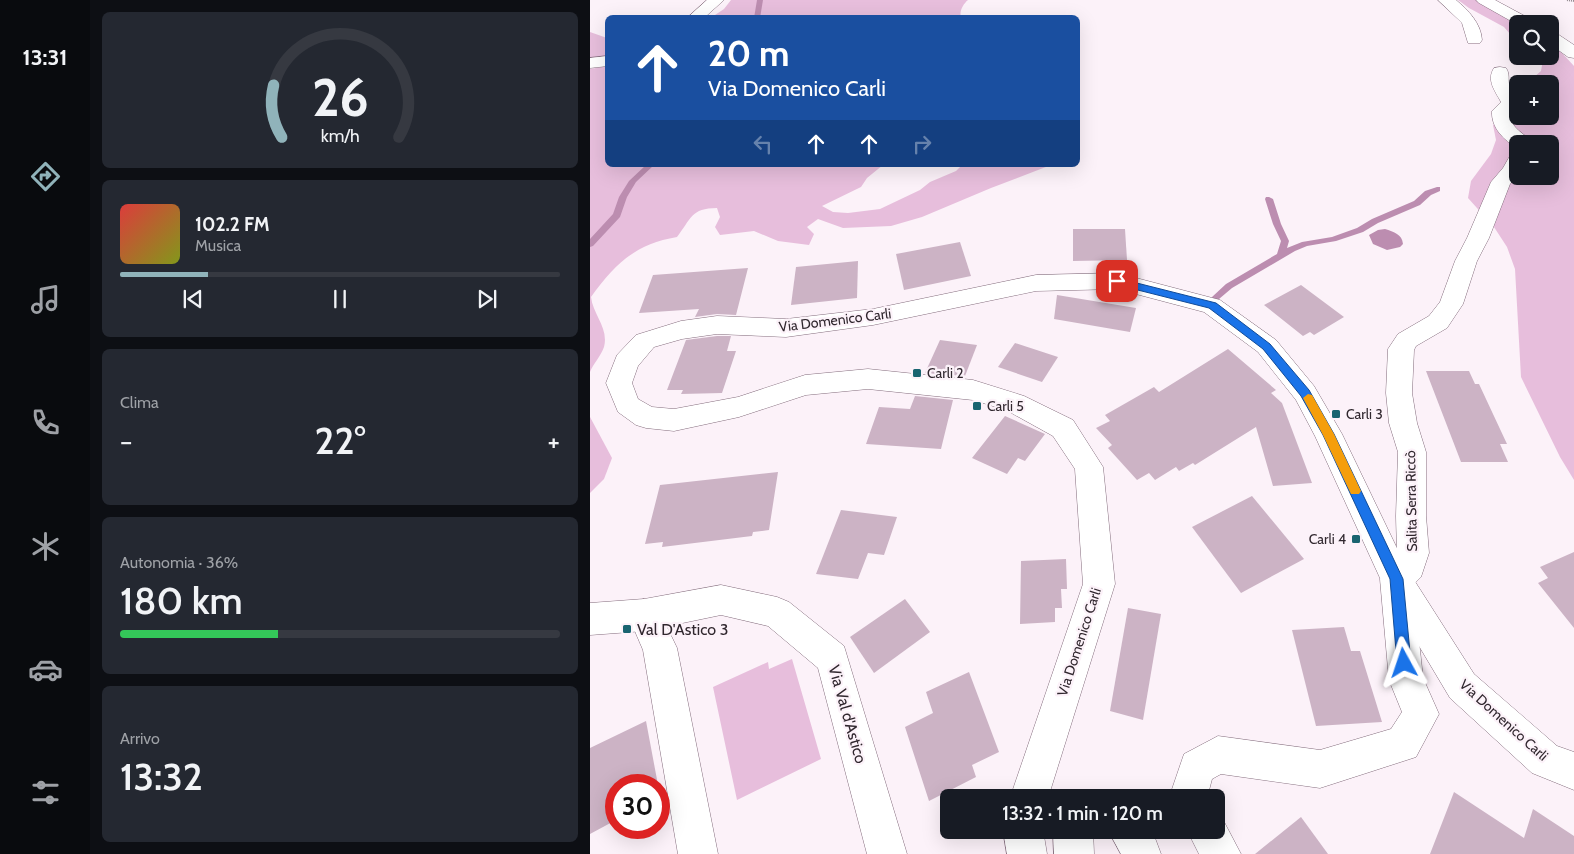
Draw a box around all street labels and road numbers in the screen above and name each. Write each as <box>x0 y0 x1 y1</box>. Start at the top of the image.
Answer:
street label: Via Domenico Carli <box>778 304 892 336</box>
street label: Salita Serra Riccò <box>1401 450 1421 552</box>
street label: Via Domenico Carli <box>1053 585 1105 699</box>
street label: Via Val d'Astico <box>824 663 871 766</box>
street label: Via Domenico Carli <box>1456 675 1552 765</box>

